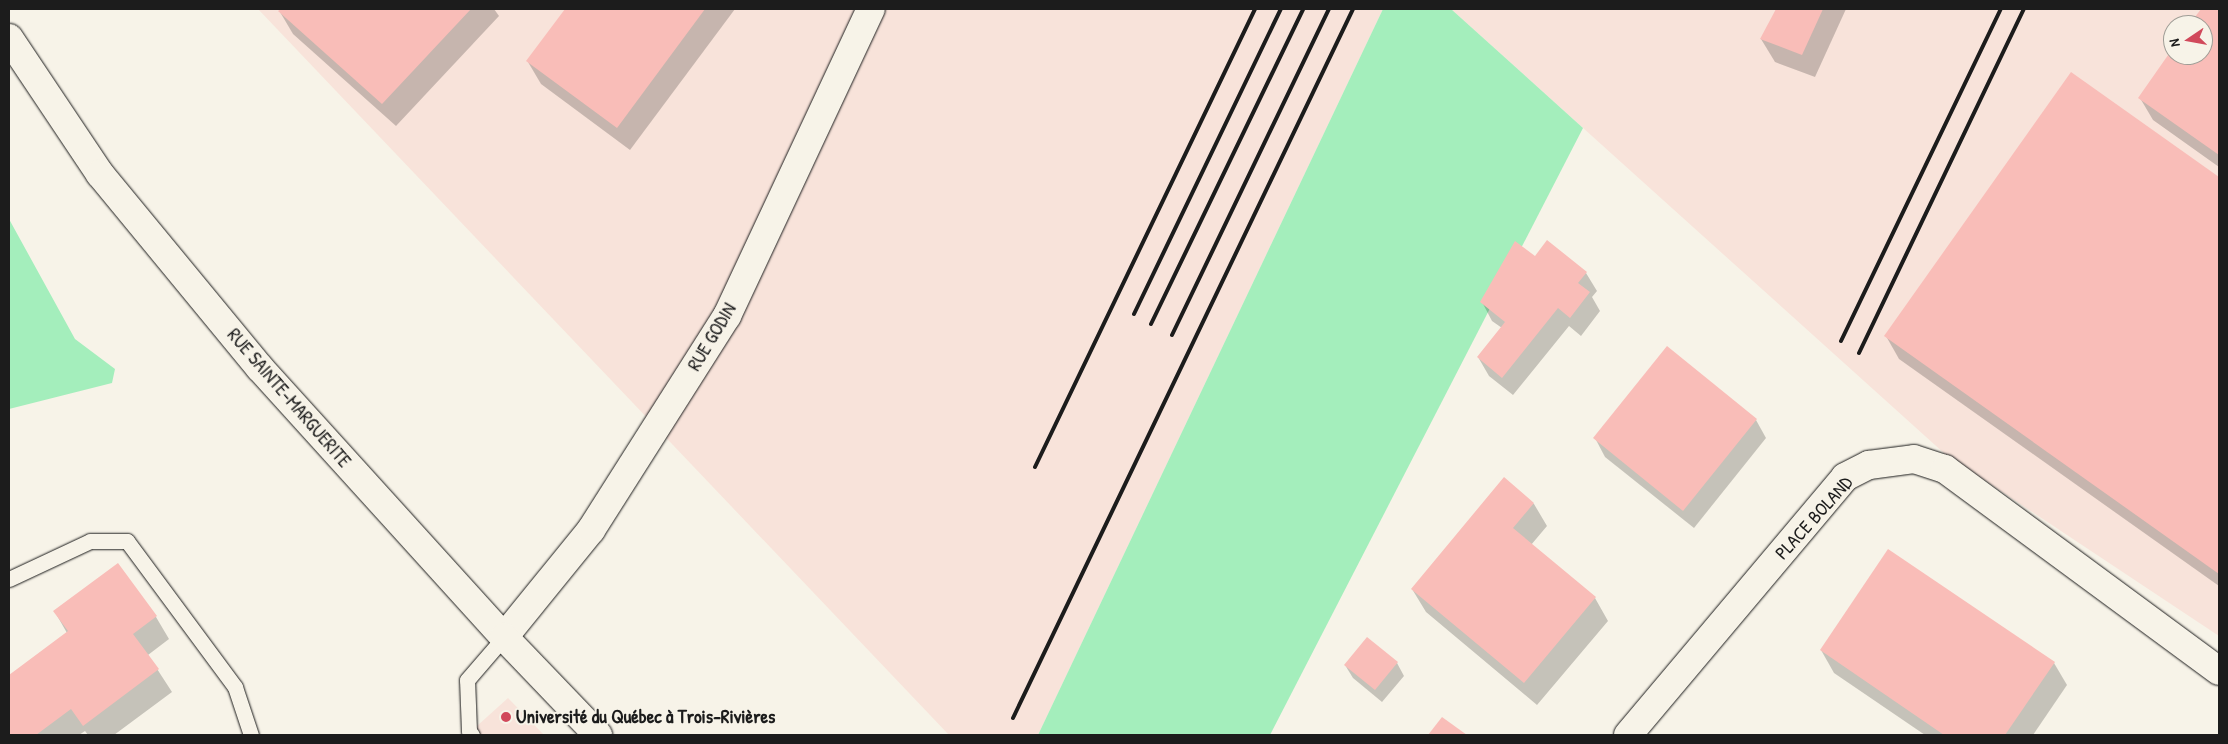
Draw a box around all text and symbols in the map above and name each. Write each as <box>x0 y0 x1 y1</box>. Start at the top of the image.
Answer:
north arrow <box>2163 15 2213 65</box>
text: N <box>2164 37 2184 49</box>
street label: RUE GODIN <box>683 299 741 375</box>
street label: RUE SAINTE-MARGUERITE <box>222 324 356 472</box>
street label: PLACE BOLAND <box>1771 472 1857 564</box>
place label: Université du Québec à Trois-Rivières <box>516 706 775 728</box>
marker: Université du Québec à Trois-Rivières <box>500 711 512 723</box>

